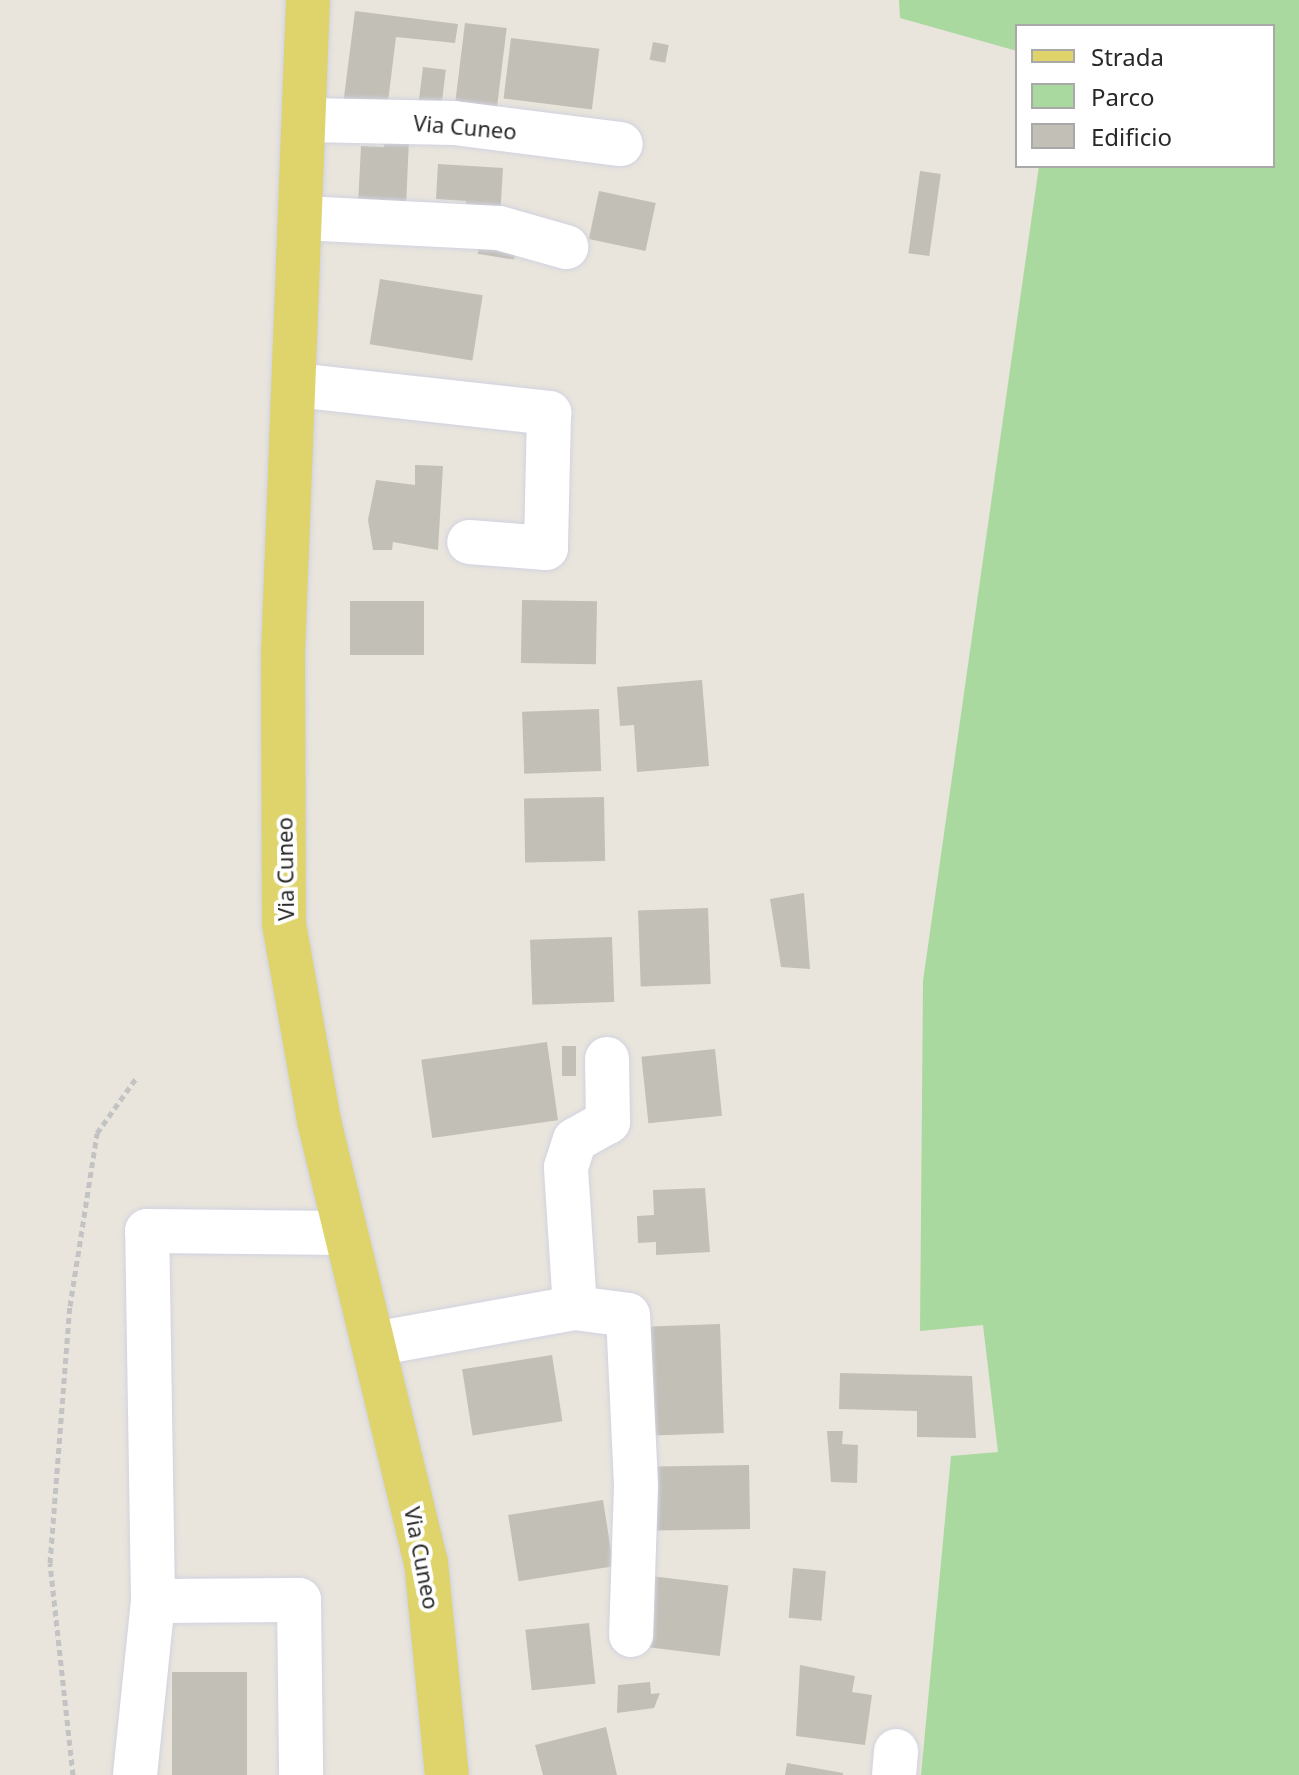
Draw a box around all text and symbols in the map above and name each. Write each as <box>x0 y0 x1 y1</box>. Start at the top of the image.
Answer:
legend <box>1015 24 1275 168</box>
text: Strada <box>1091 40 1164 73</box>
text: Parco <box>1091 80 1154 113</box>
street label: Via Cuneo <box>412 109 518 145</box>
text: Edificio <box>1091 120 1172 153</box>
street label: Via Cuneo <box>271 817 299 921</box>
street label: Via Cuneo <box>399 1505 445 1611</box>

